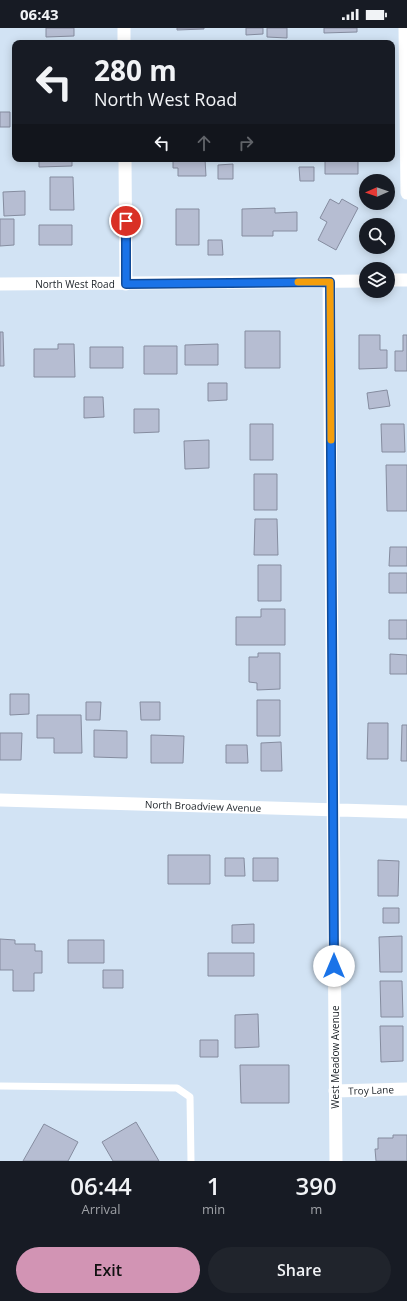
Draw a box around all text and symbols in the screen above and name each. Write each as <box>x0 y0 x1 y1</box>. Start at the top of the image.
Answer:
text: 06:43 <box>20 4 59 24</box>
text: 280 m <box>94 51 177 89</box>
icon: left <box>28 56 80 108</box>
text: North West Road <box>94 87 237 111</box>
icon: left <box>151 132 173 154</box>
icon: ahead <box>193 132 215 154</box>
icon: right <box>235 132 257 154</box>
north arrow <box>359 174 395 210</box>
map controls <box>359 174 395 298</box>
pin <box>109 204 143 238</box>
icon: arrive <box>115 210 137 232</box>
button: search <box>359 218 395 254</box>
button: layers <box>359 262 395 298</box>
street label: North West Road <box>35 277 115 291</box>
street label: North Broadview Avenue <box>145 797 262 815</box>
position arrow <box>313 945 355 987</box>
street label: West Meadow Avenue <box>328 1005 342 1109</box>
street label: Troy Lane <box>348 1082 394 1098</box>
text: 06:44 <box>70 1169 132 1202</box>
text: 1 <box>207 1169 221 1202</box>
text: 390 <box>296 1169 337 1202</box>
text: Arrival <box>81 1200 121 1218</box>
text: min <box>202 1200 225 1218</box>
text: m <box>310 1200 322 1218</box>
button: Exit <box>16 1247 200 1293</box>
button: Share <box>208 1247 391 1293</box>

